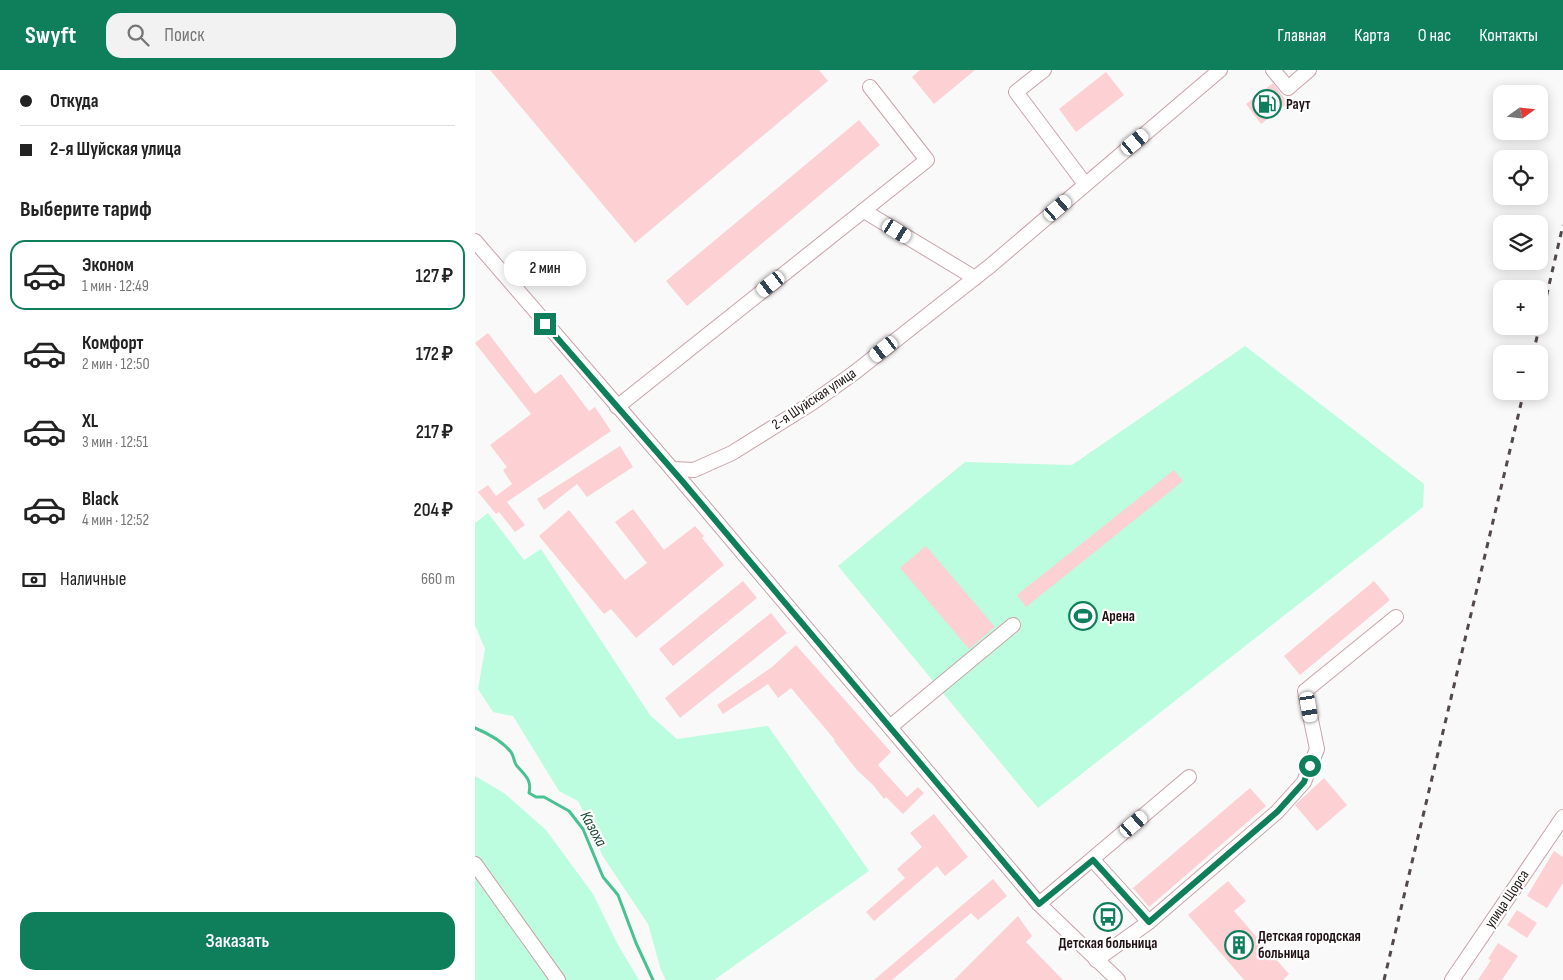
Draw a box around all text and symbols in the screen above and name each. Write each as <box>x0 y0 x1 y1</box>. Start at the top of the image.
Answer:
search box <box>106 13 456 58</box>
text: Swyft <box>25 21 76 50</box>
icon: search <box>124 21 152 49</box>
text: Поиск <box>164 24 204 47</box>
text: Главная <box>1277 25 1326 46</box>
text: Карта <box>1354 25 1390 46</box>
text: О нас <box>1418 25 1451 46</box>
text: Контакты <box>1479 25 1538 46</box>
north arrow <box>1493 85 1547 140</box>
map controls <box>1493 85 1548 400</box>
fuel station icon: Раут <box>1252 89 1282 119</box>
text: Откуда <box>50 90 99 113</box>
place label: Раут <box>1286 95 1311 114</box>
car <box>1118 127 1151 157</box>
text: 2-я Шуйская улица <box>50 138 181 161</box>
button: locate <box>1493 150 1548 205</box>
car <box>1041 192 1074 224</box>
text: Выберите тариф <box>20 196 152 223</box>
button: layers <box>1493 215 1548 270</box>
car <box>880 217 913 245</box>
callout: 2 мин <box>504 252 586 286</box>
icon: car <box>22 253 67 298</box>
text: Эконом <box>82 254 134 277</box>
text: 2 мин <box>529 259 561 278</box>
text: 127 ₽ <box>416 265 453 288</box>
car <box>754 269 787 299</box>
text: 1 мин · 12:49 <box>82 277 149 296</box>
button: + <box>1493 280 1548 335</box>
route end <box>534 313 556 335</box>
icon: car <box>22 331 67 376</box>
text: Комфорт <box>82 332 144 355</box>
car <box>867 334 900 364</box>
text: 172 ₽ <box>416 343 453 366</box>
button: − <box>1493 345 1548 400</box>
text: 2 мин · 12:50 <box>82 355 150 374</box>
street label: 2-я Шуйская улица <box>768 364 860 434</box>
icon: car <box>22 409 67 454</box>
text: XL <box>82 410 98 433</box>
text: 217 ₽ <box>416 421 453 444</box>
text: 3 мин · 12:51 <box>82 433 148 452</box>
icon: car <box>22 487 67 532</box>
text: Black <box>82 488 119 511</box>
text: 204 ₽ <box>414 499 453 522</box>
text: 4 мин · 12:52 <box>82 511 149 530</box>
icon: cash <box>20 566 48 594</box>
text: Наличные <box>60 568 126 591</box>
text: 660 m <box>421 570 455 589</box>
sports icon: Арена <box>1068 601 1098 631</box>
place label: Арена <box>1101 607 1135 626</box>
car <box>1299 691 1318 723</box>
route start <box>1299 755 1321 777</box>
water label: Казоха <box>576 808 611 851</box>
car <box>1117 808 1150 840</box>
street label: улица Щорса <box>1481 866 1534 932</box>
bus stop icon: Детская больница <box>1093 902 1123 932</box>
button: Заказать <box>20 912 455 970</box>
place label: Детская городская больница <box>1258 927 1361 963</box>
building icon: Детская городская больница <box>1224 930 1254 960</box>
place label: Детская больница <box>1059 934 1157 953</box>

